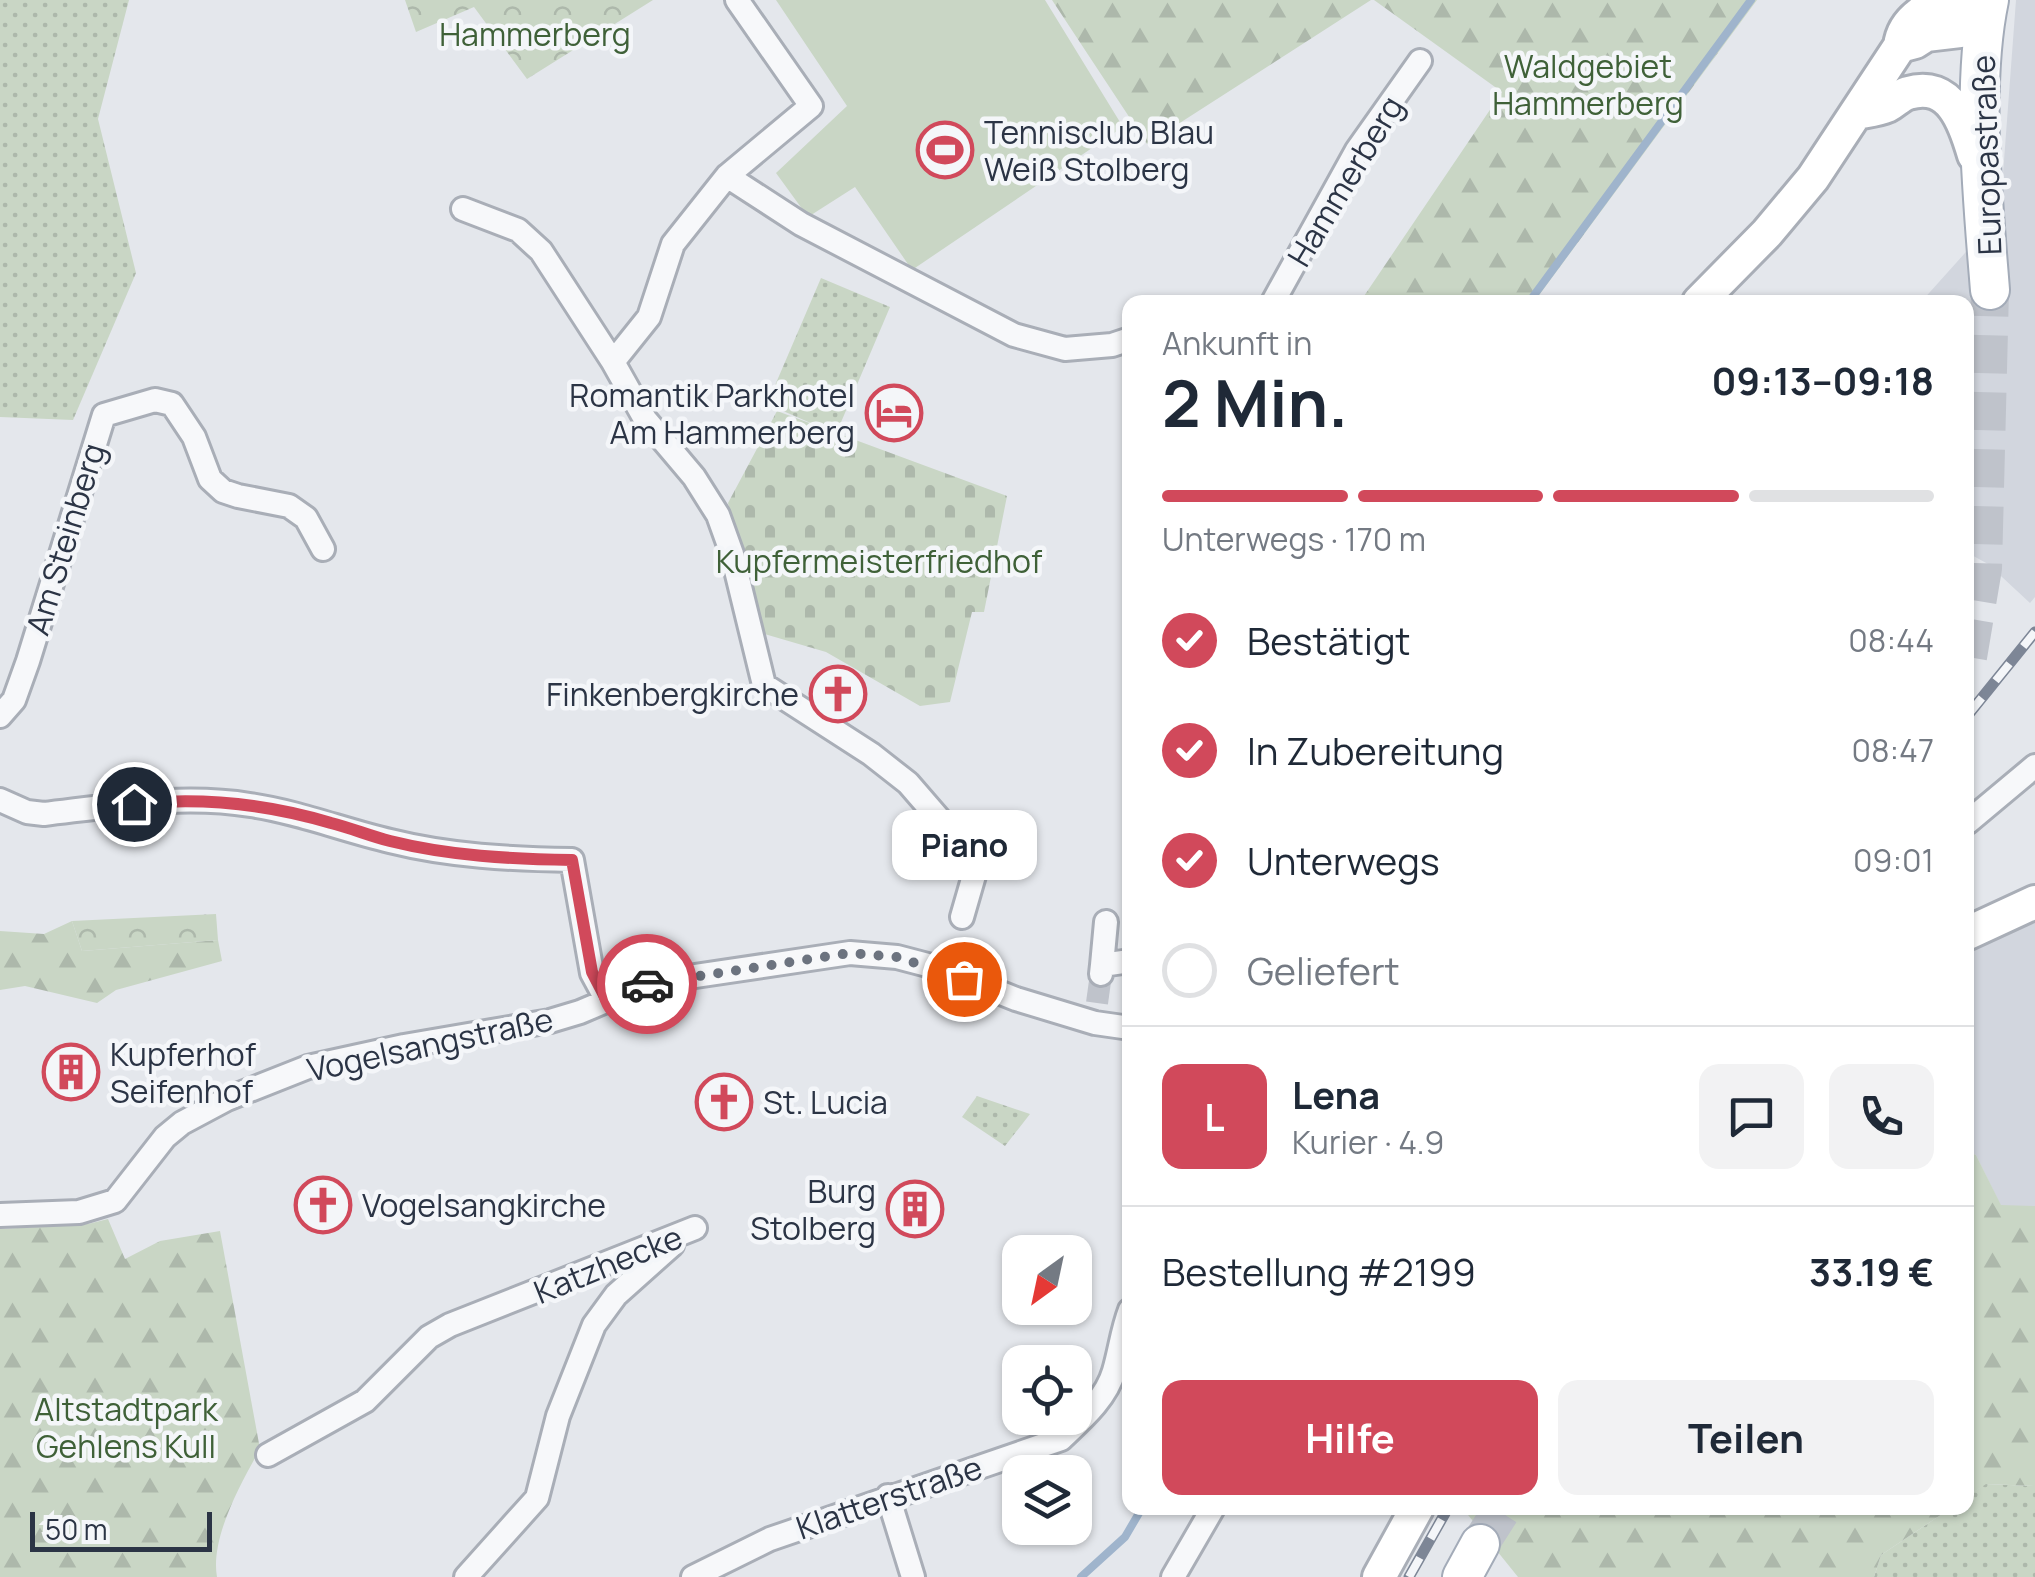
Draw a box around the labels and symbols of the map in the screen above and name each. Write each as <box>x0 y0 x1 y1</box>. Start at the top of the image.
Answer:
park label: Hammerberg <box>439 12 631 56</box>
park label: Waldgebiet Hammerberg <box>1492 44 1684 125</box>
street label: Europastraße <box>1961 54 2011 256</box>
street label: Hammerberg <box>1277 88 1413 274</box>
place label: Tennisclub Blau Weiß Stolberg <box>984 110 1214 191</box>
sports icon: Tennisclub Blau Weiß Stolberg <box>915 120 975 180</box>
place label: Romantik Parkhotel Am Hammerberg <box>569 373 855 454</box>
hotel icon: Romantik Parkhotel Am Hammerberg <box>864 383 924 443</box>
street label: Am Steinberg <box>15 438 115 640</box>
park label: Kupfermeisterfriedhof <box>716 539 1043 583</box>
church icon: Finkenbergkirche <box>808 664 868 724</box>
place label: Finkenbergkirche <box>546 672 799 716</box>
pin <box>92 762 177 847</box>
callout: Piano <box>892 809 1036 879</box>
courier <box>597 934 697 1034</box>
pin <box>922 937 1007 1022</box>
street label: Vogelsangstraße <box>303 996 557 1092</box>
place label: Kupferhof Seifenhof <box>110 1032 257 1113</box>
building icon: Kupferhof Seifenhof <box>41 1042 101 1102</box>
church icon: St. Lucia <box>694 1072 754 1132</box>
place label: St. Lucia <box>763 1080 888 1124</box>
place label: Burg Stolberg <box>750 1169 876 1250</box>
church icon: Vogelsangkirche <box>293 1175 353 1235</box>
building icon: Burg Stolberg <box>885 1179 945 1239</box>
place label: Vogelsangkirche <box>362 1183 606 1227</box>
street label: Katzhecke <box>527 1214 689 1314</box>
north arrow <box>1002 1235 1092 1325</box>
park label: Altstadtpark Gehlens Kull <box>34 1387 219 1468</box>
street label: Klatterstraße <box>790 1445 988 1549</box>
scale bar <box>30 1507 212 1552</box>

